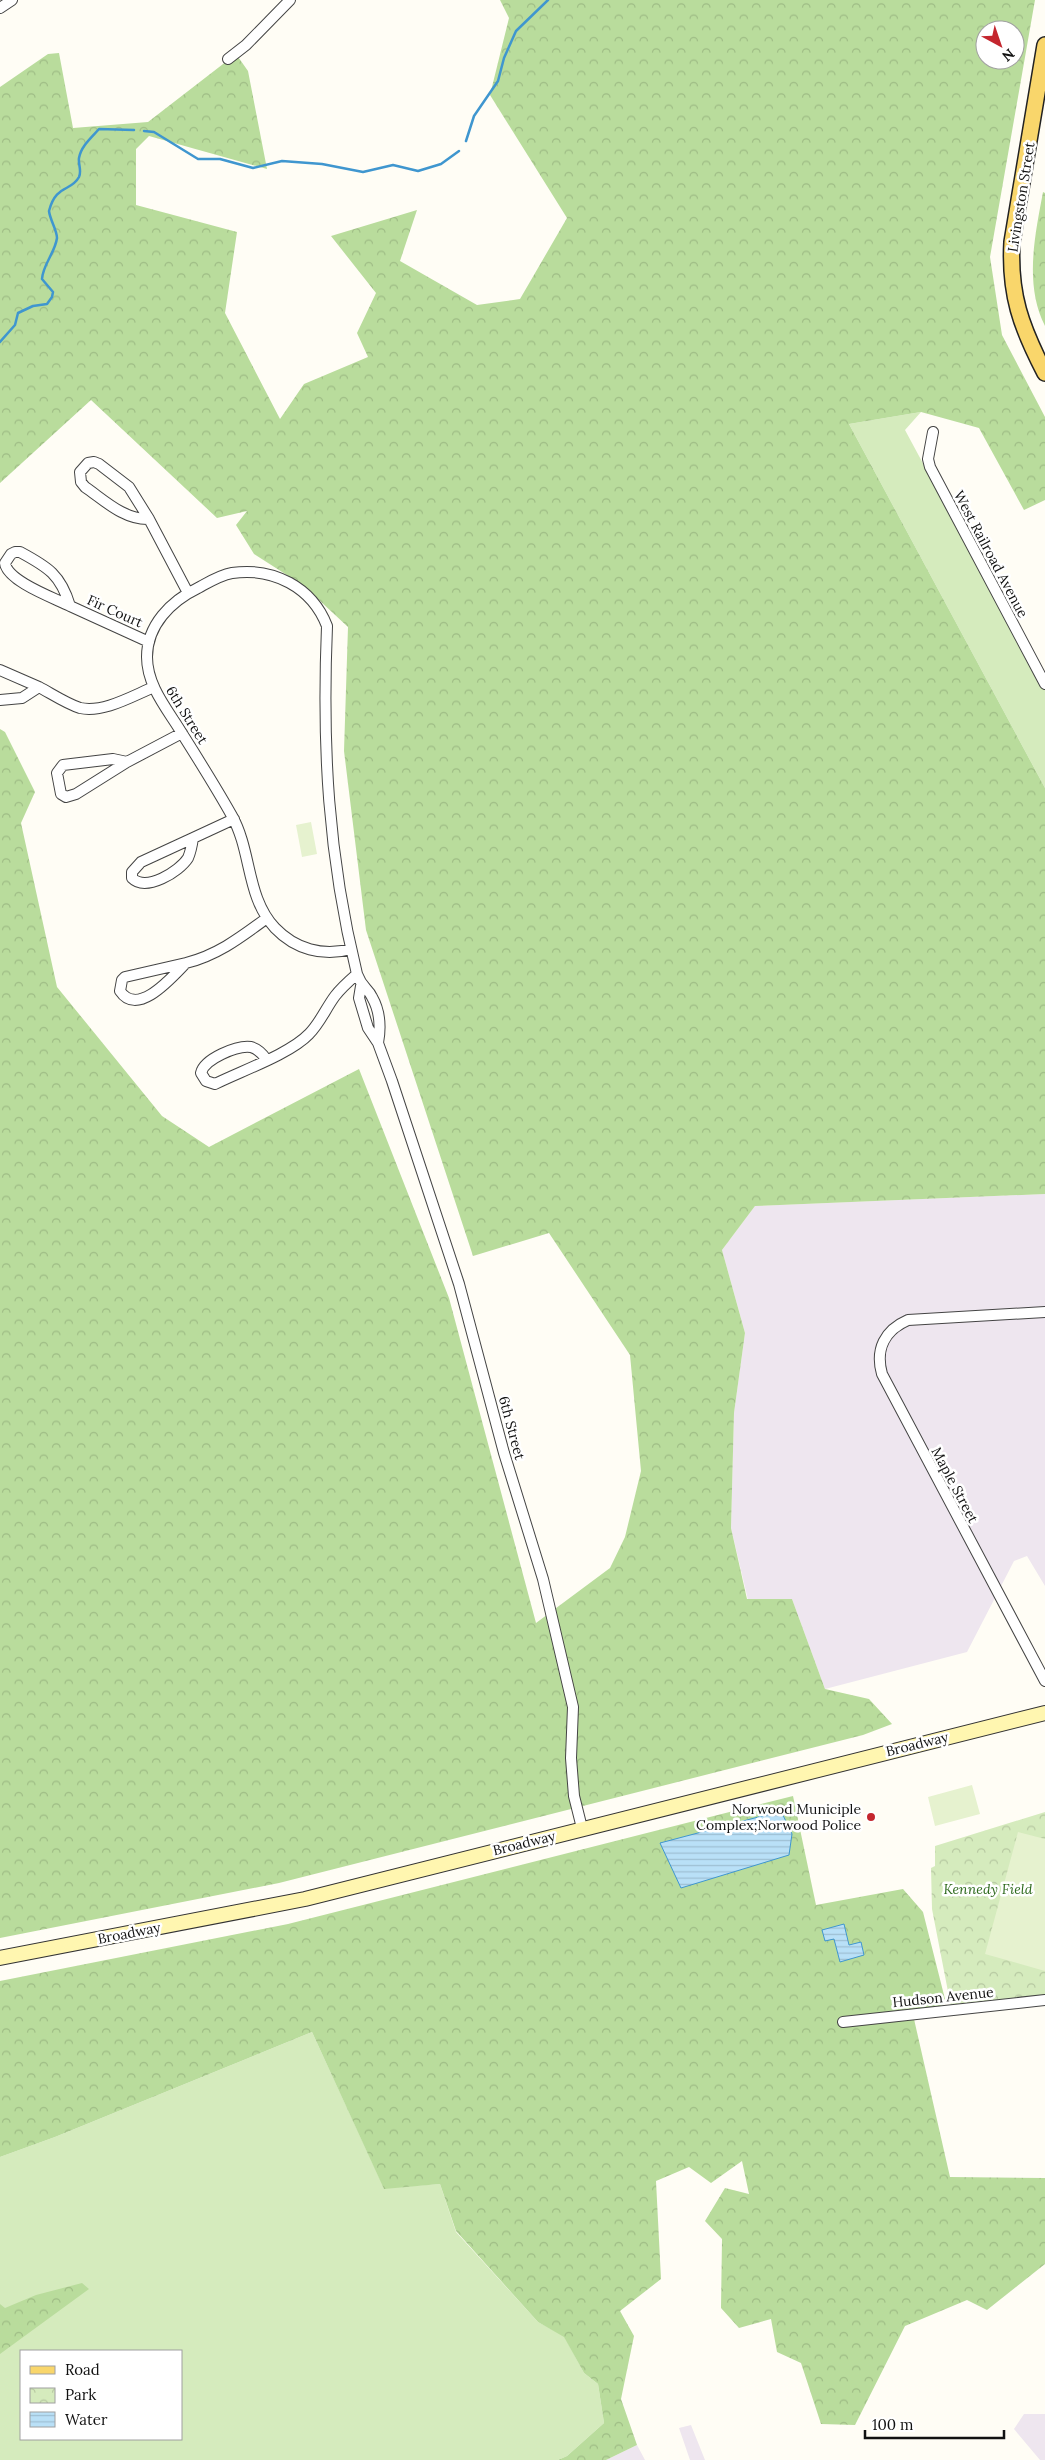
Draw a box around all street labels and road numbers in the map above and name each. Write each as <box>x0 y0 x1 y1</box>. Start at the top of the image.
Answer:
street label: Livingston Street <box>1003 140 1039 253</box>
street label: West Railroad Avenue <box>950 487 1032 621</box>
street label: Fir Court <box>84 591 146 631</box>
street label: 6th Street <box>162 683 212 748</box>
street label: 6th Street <box>495 1394 529 1462</box>
street label: Maple Street <box>928 1444 983 1526</box>
street label: Broadway <box>884 1727 951 1760</box>
street label: Broadway <box>491 1826 558 1859</box>
street label: Broadway <box>96 1918 163 1948</box>
street label: Hudson Avenue <box>891 1983 995 2011</box>

